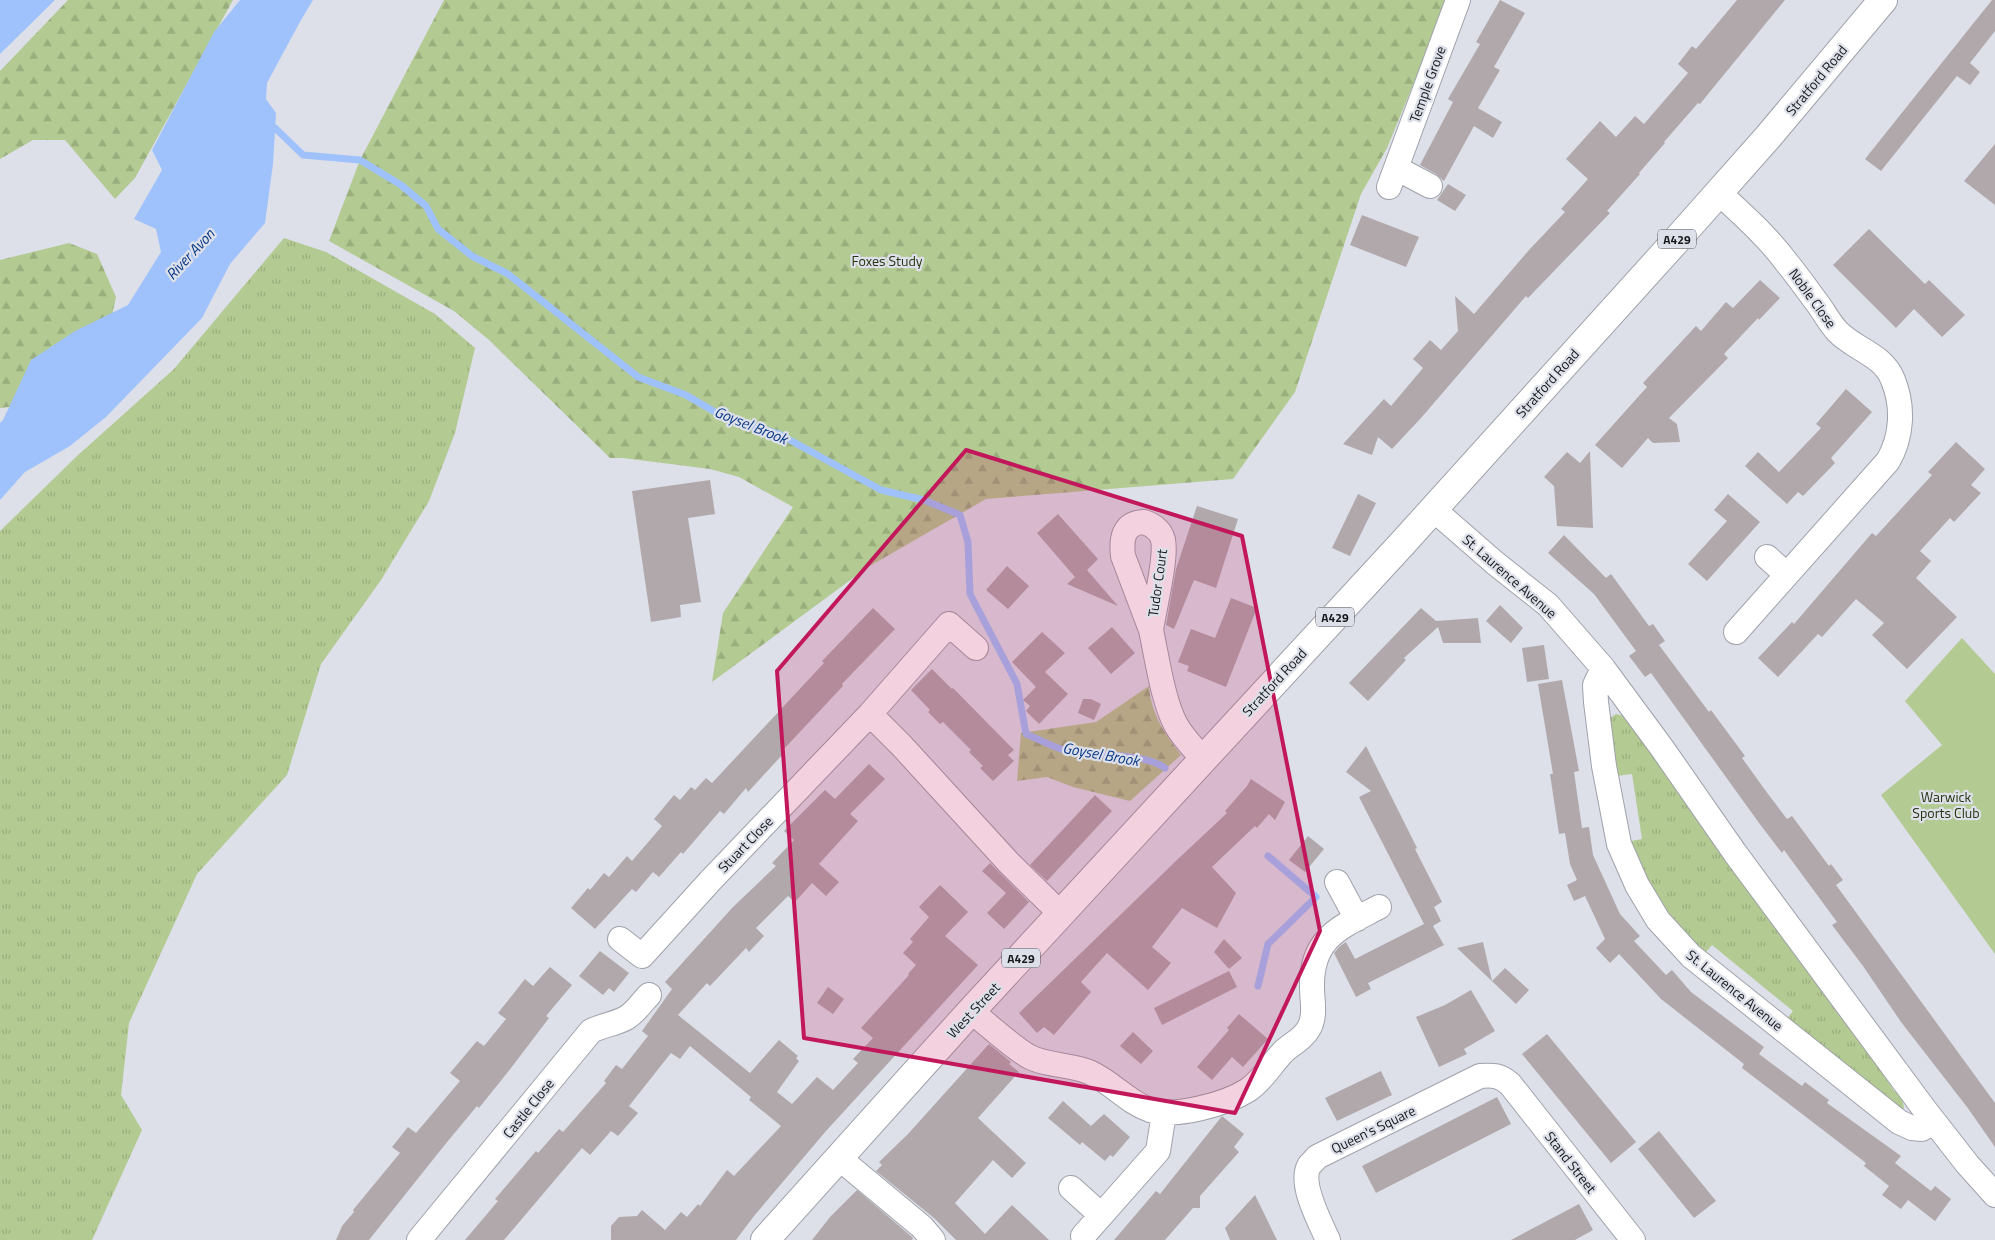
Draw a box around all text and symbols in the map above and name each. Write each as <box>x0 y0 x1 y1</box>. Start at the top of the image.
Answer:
street label: Stratford Road <box>1780 40 1852 120</box>
street label: Temple Grove <box>1403 43 1451 125</box>
water label: River Avon <box>160 223 220 285</box>
road number: A429 <box>1658 230 1696 248</box>
park label: Foxes Study <box>851 250 923 271</box>
street label: Noble Close <box>1784 264 1842 332</box>
street label: Stratford Road <box>1510 344 1584 422</box>
water label: Goysel Brook <box>711 400 793 451</box>
street label: St. Laurence Avenue <box>1458 529 1562 623</box>
street label: Tudor Court <box>1142 548 1172 618</box>
road number: A429 <box>1316 608 1354 626</box>
street label: Stratford Road <box>1237 643 1311 721</box>
water label: Goysel Brook <box>1061 736 1143 772</box>
park label: Warwick Sports Club <box>1912 786 1980 823</box>
street label: Stuart Close <box>713 811 777 877</box>
street label: St. Laurence Avenue <box>1682 944 1788 1036</box>
road number: A429 <box>1002 948 1040 968</box>
street label: West Street <box>942 977 1005 1043</box>
street label: Castle Close <box>497 1074 559 1142</box>
street label: Queen's Square <box>1327 1099 1419 1159</box>
street label: Stand Street <box>1540 1127 1602 1197</box>

